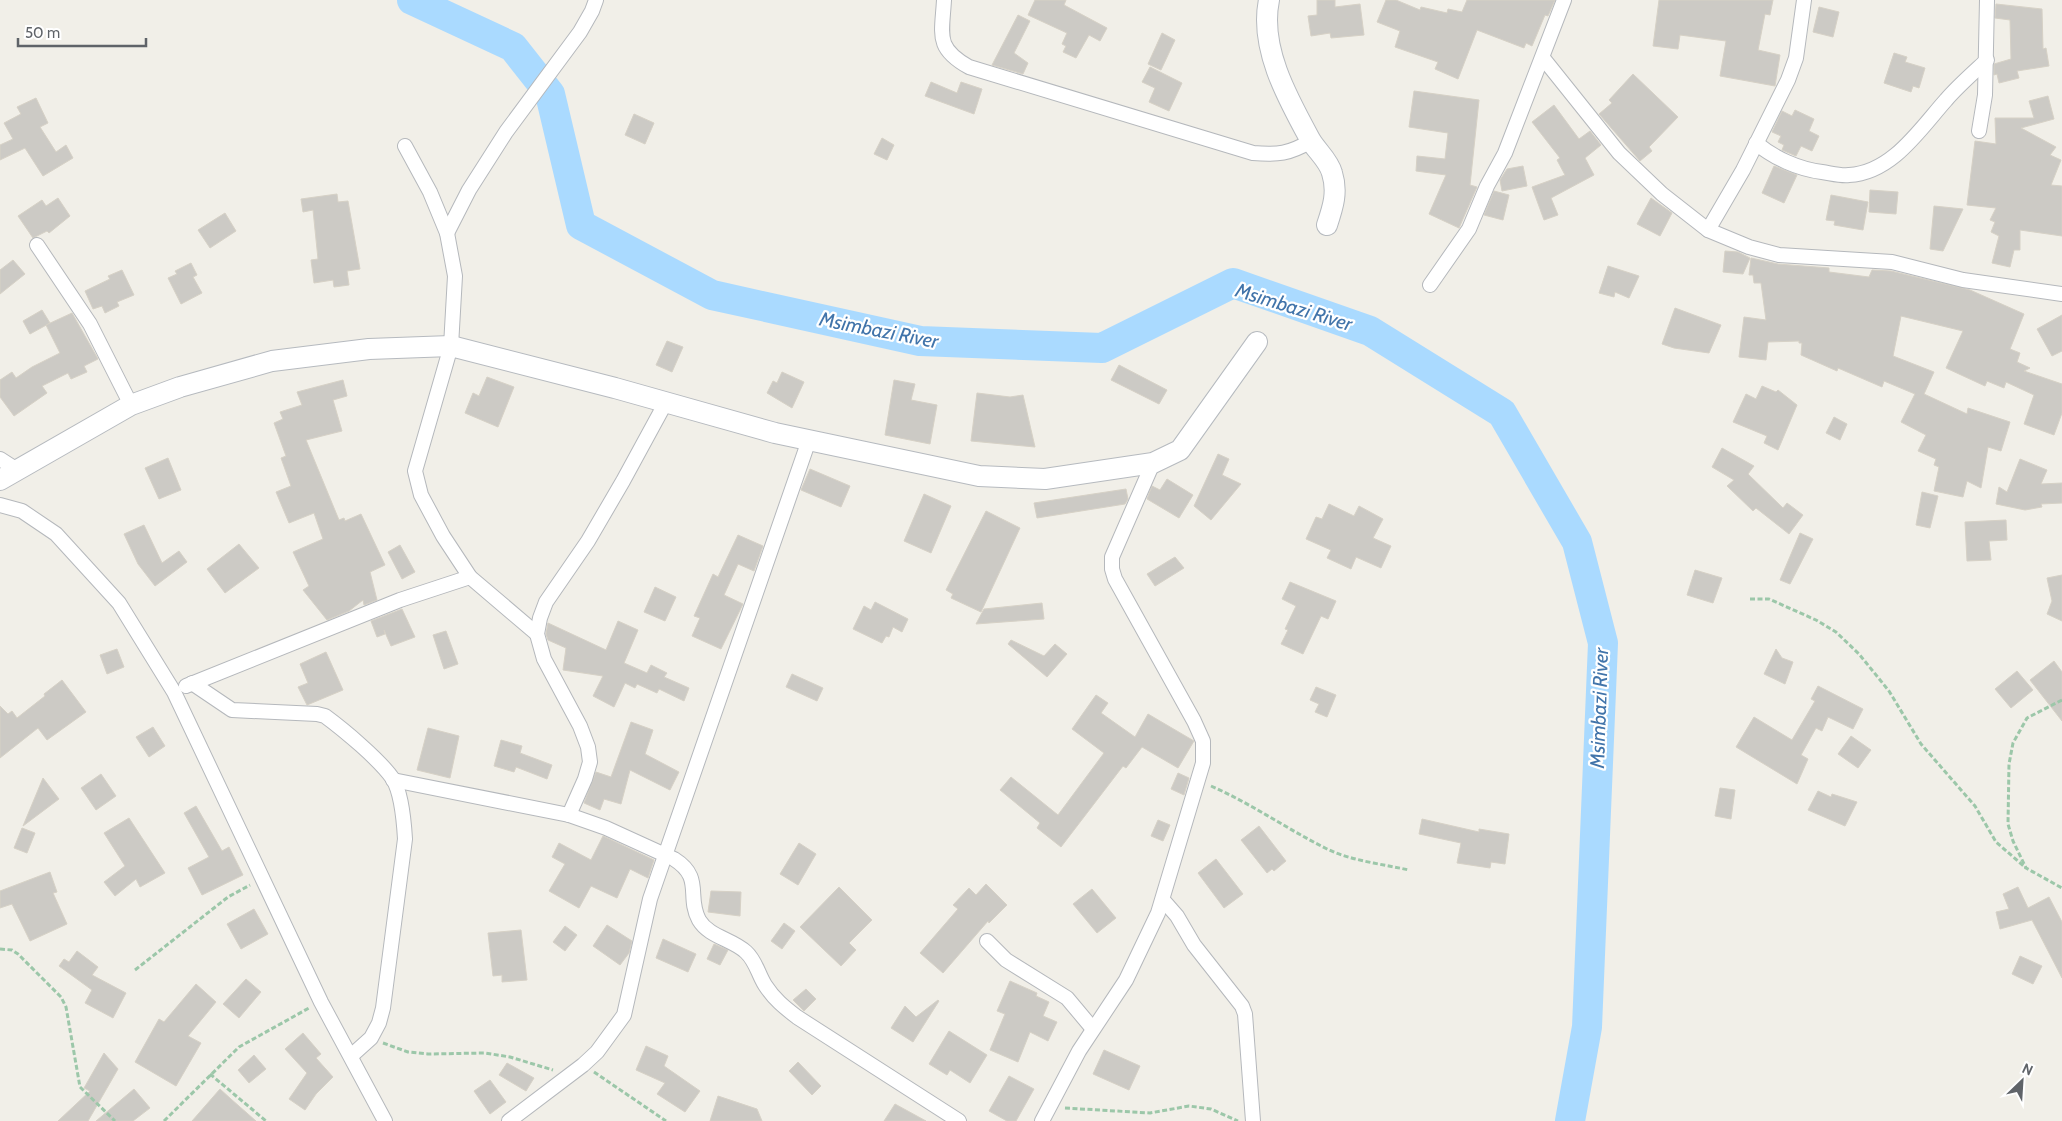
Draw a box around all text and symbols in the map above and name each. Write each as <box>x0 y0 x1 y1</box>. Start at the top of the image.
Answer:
scale bar <box>18 15 145 47</box>
text: 50 m <box>25 24 60 42</box>
water label: Msimbazi River <box>1232 278 1356 336</box>
water label: Msimbazi River <box>817 307 941 353</box>
water label: Msimbazi River <box>1585 646 1613 770</box>
north arrow <box>1997 1056 2047 1106</box>
text: N <box>2019 1059 2036 1079</box>

